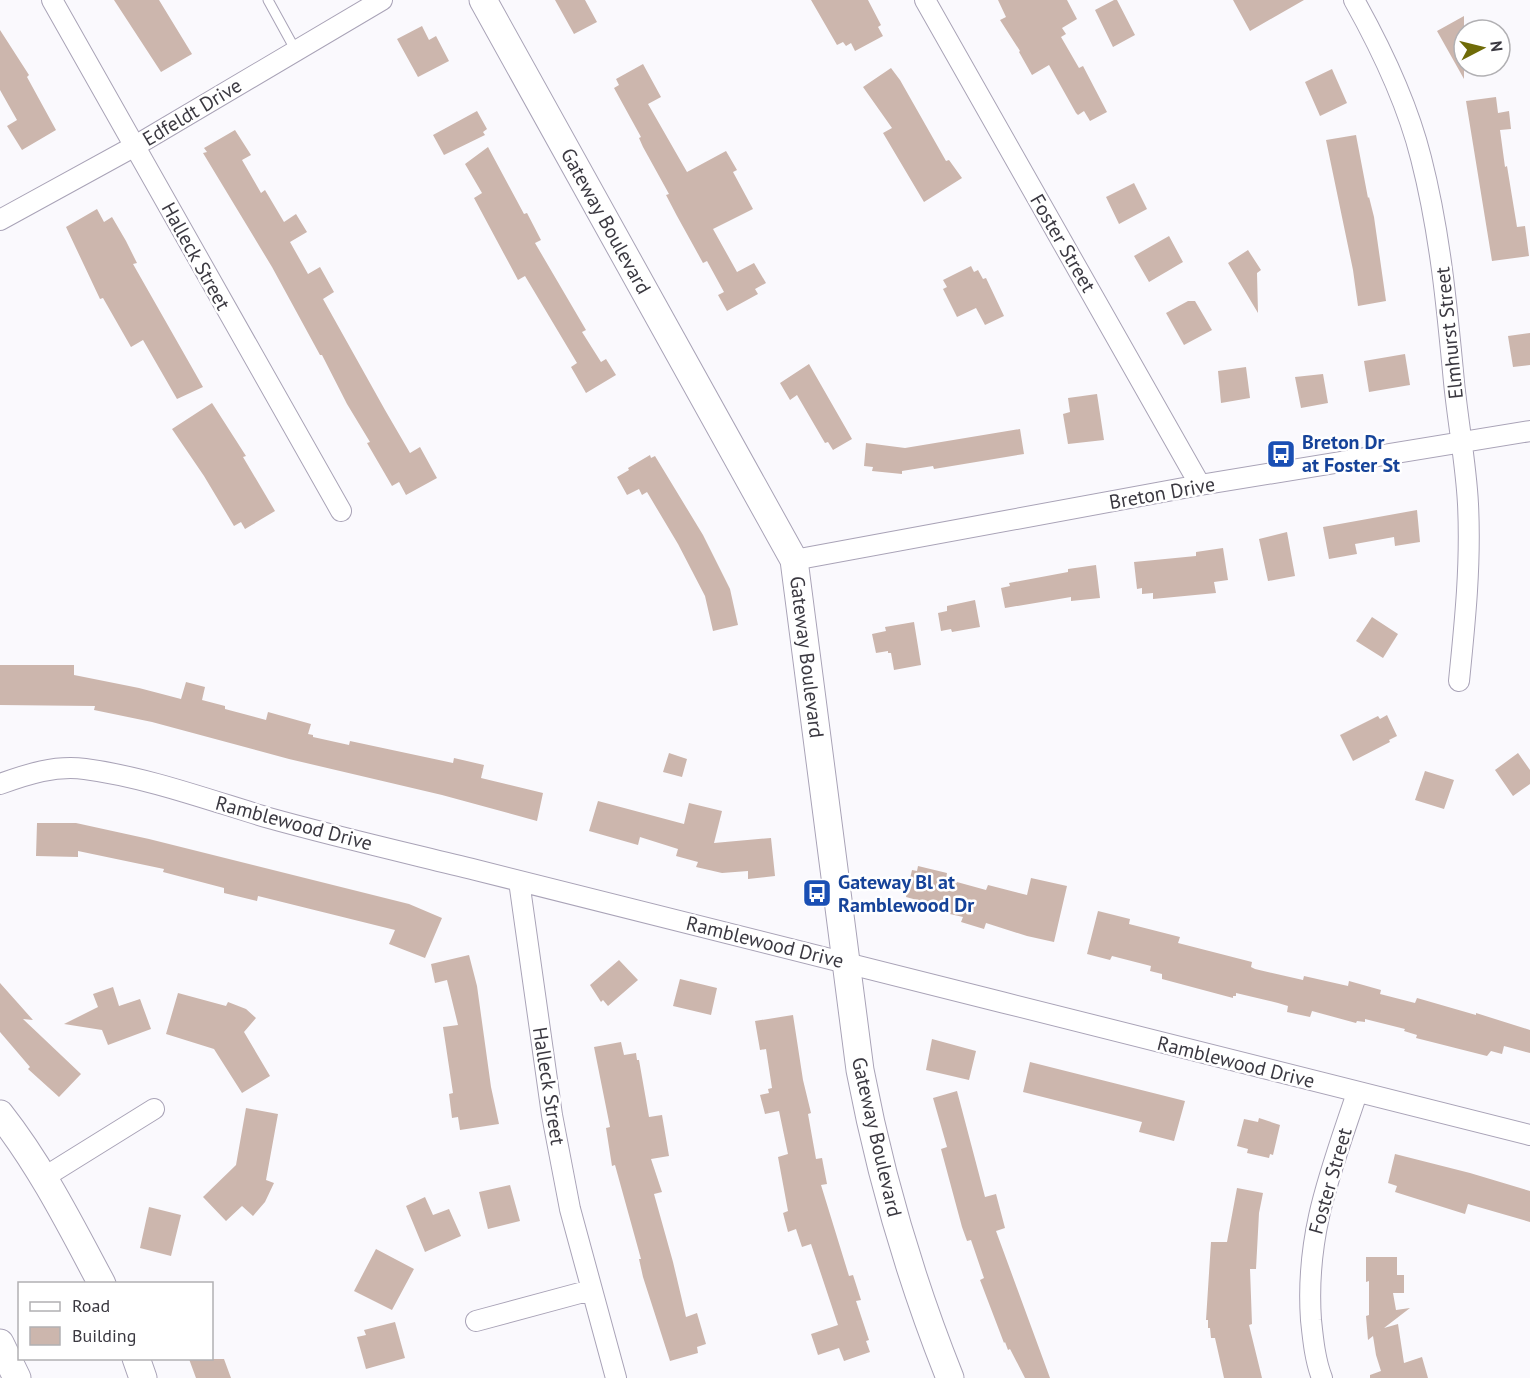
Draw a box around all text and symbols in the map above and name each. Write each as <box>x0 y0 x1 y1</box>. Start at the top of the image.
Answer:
north arrow <box>1452 18 1512 78</box>
text: N <box>1486 40 1507 53</box>
street label: Edfeldt Drive <box>138 72 246 152</box>
street label: Gateway Boulevard <box>555 143 657 299</box>
street label: Foster Street <box>1024 189 1102 297</box>
street label: Halleck Street <box>156 197 236 315</box>
street label: Elmhurst Street <box>1429 265 1469 400</box>
place label: Breton Dr at Foster St <box>1302 429 1400 478</box>
bus stop icon: Breton Dr at Foster St <box>1265 438 1297 470</box>
street label: Breton Drive <box>1107 471 1217 515</box>
street label: Gateway Boulevard <box>784 574 830 740</box>
street label: Ramblewood Drive <box>213 790 375 856</box>
place label: Gateway Bl at Ramblewood Dr <box>838 869 974 918</box>
bus stop icon: Gateway Bl at Ramblewood Dr <box>801 877 833 909</box>
street label: Ramblewood Drive <box>684 910 846 974</box>
street label: Halleck Street <box>527 1025 571 1147</box>
street label: Ramblewood Drive <box>1155 1030 1317 1094</box>
street label: Gateway Boulevard <box>846 1055 908 1219</box>
street label: Foster Street <box>1302 1125 1358 1237</box>
legend <box>18 1282 213 1360</box>
text: Road <box>72 1294 110 1317</box>
text: Building <box>72 1324 136 1347</box>

